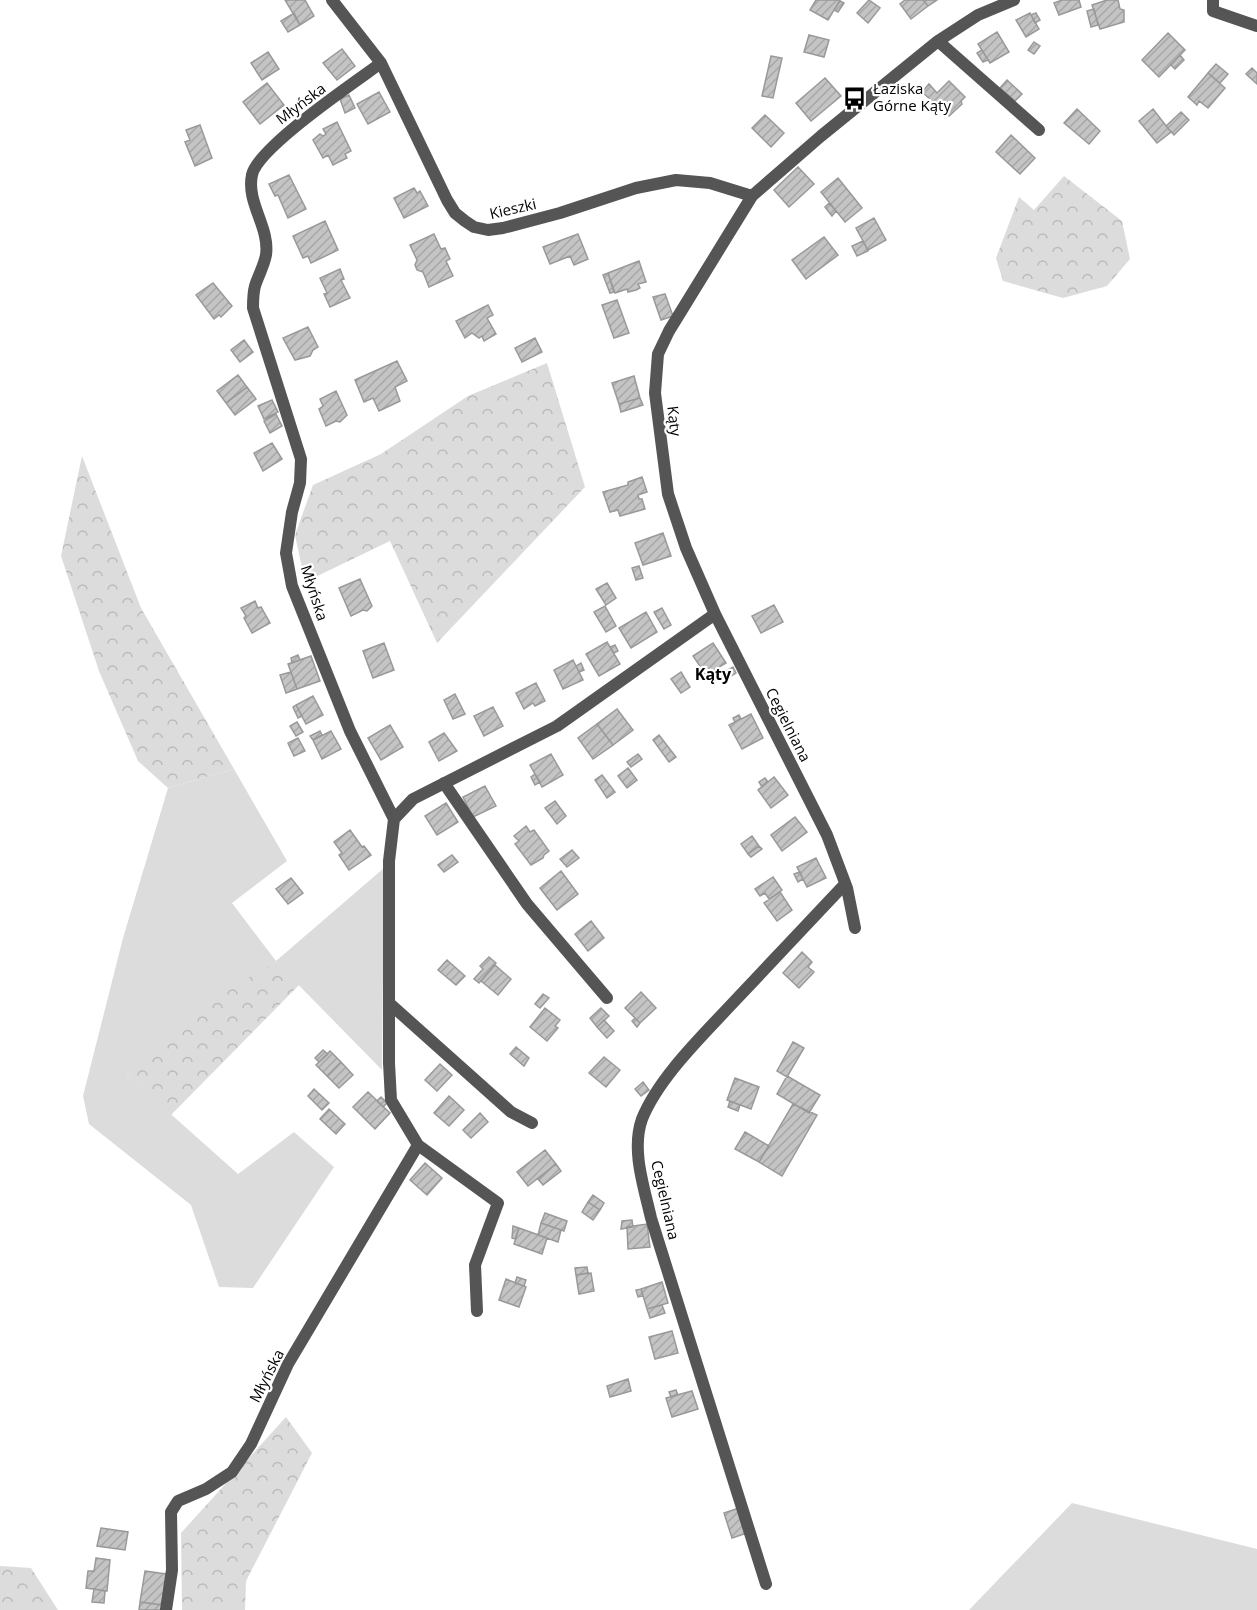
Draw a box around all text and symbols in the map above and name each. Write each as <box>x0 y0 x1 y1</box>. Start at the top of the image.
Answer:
street label: Młyńska <box>271 78 329 128</box>
place label: Łaziska Górne Kąty <box>873 78 951 115</box>
bus stop icon: Łaziska Górne Kąty <box>842 85 868 111</box>
street label: Kieszki <box>488 193 538 223</box>
street label: Kąty <box>663 405 687 438</box>
street label: Młyńska <box>297 562 333 623</box>
district label: Kąty <box>695 663 732 685</box>
street label: Cegielniana <box>762 684 816 765</box>
street label: Cegielniana <box>647 1158 685 1241</box>
street label: Młyńska <box>244 1345 288 1406</box>

